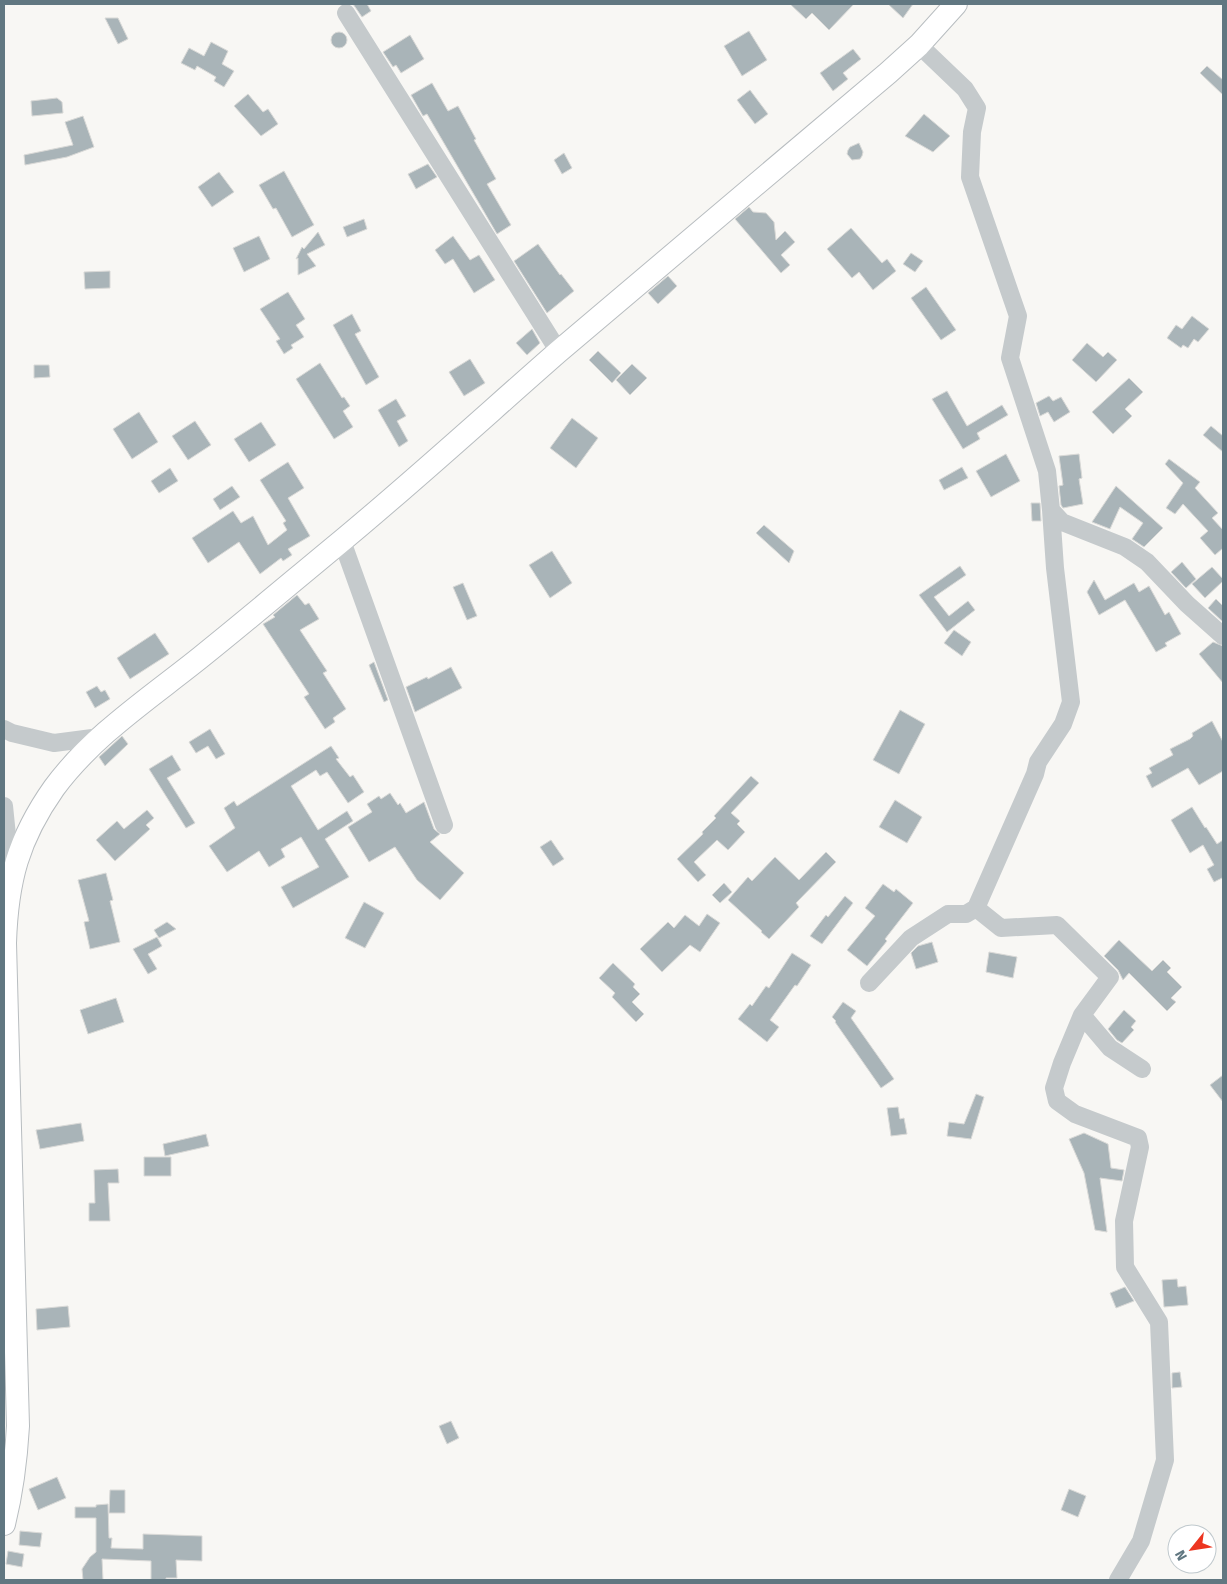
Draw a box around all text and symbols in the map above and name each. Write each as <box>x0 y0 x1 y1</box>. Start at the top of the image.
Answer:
north arrow <box>1167 1524 1217 1574</box>
text: N <box>1171 1547 1191 1564</box>

